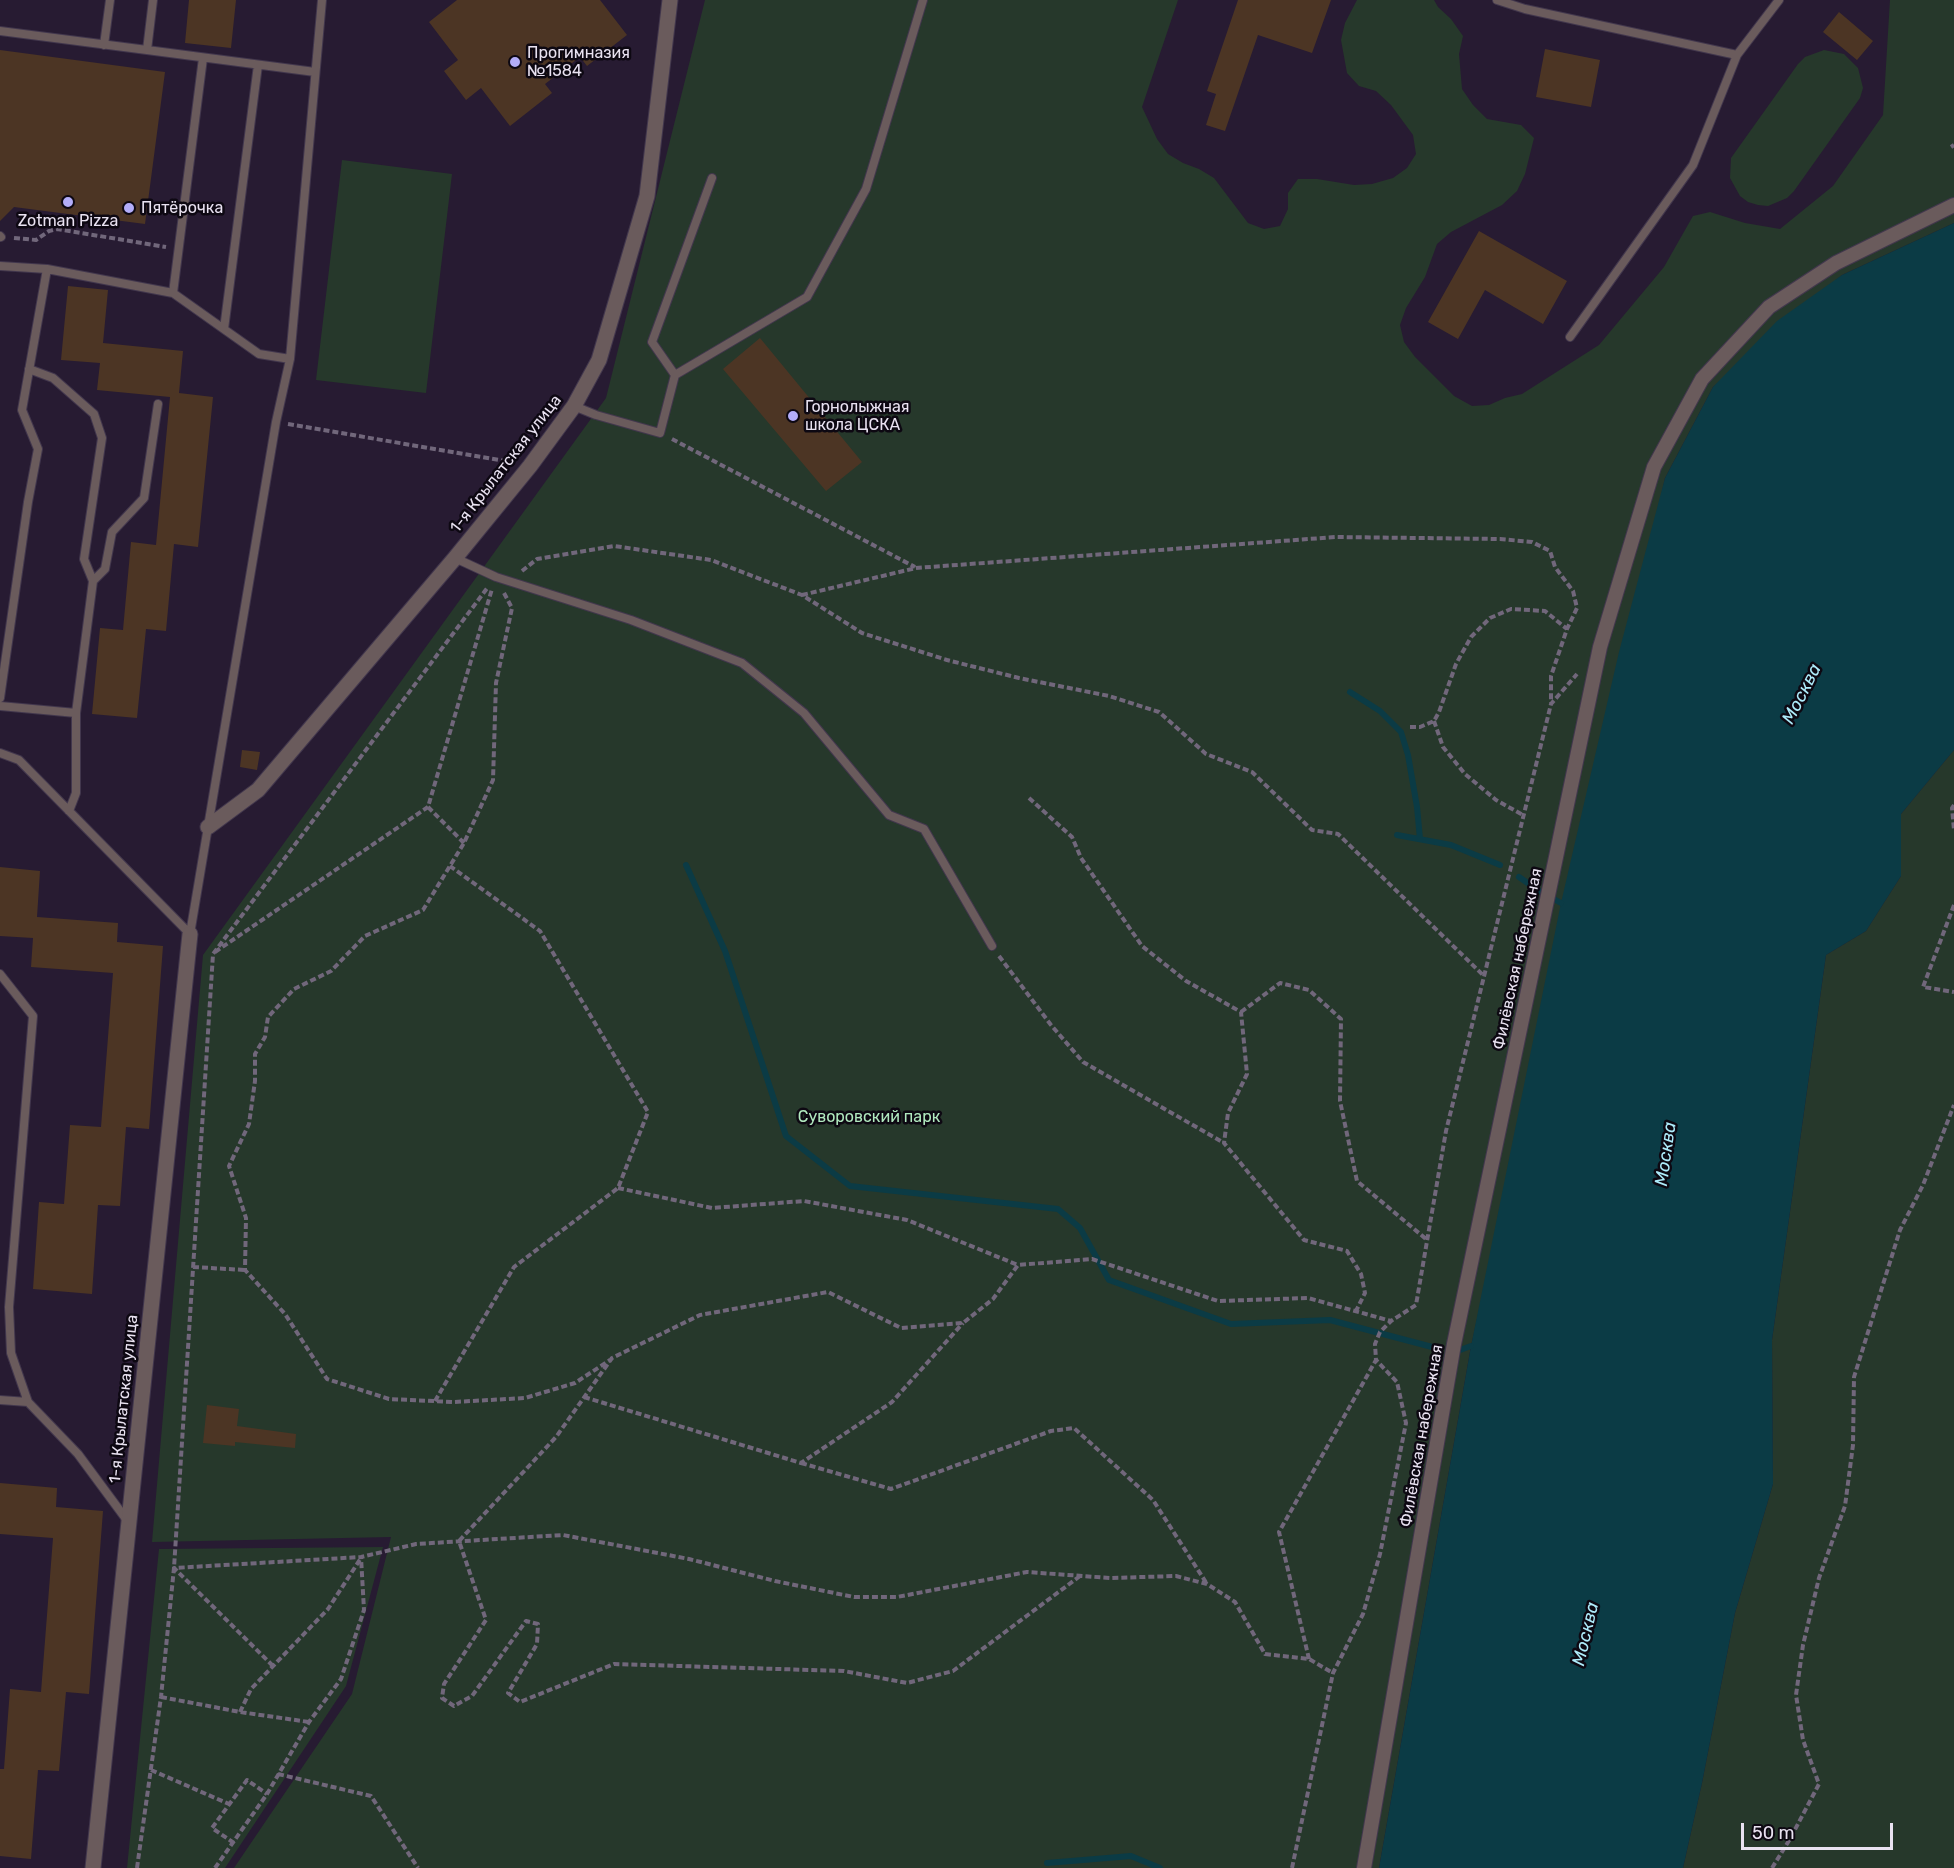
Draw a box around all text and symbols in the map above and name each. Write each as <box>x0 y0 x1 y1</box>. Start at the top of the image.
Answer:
place label: Прогимназия №1584 <box>527 43 630 81</box>
marker: Прогимназия №1584 <box>508 55 522 69</box>
marker: Zotman Pizza <box>61 195 75 209</box>
place label: Пятёрочка <box>141 198 223 218</box>
marker: Пятёрочка <box>122 201 136 215</box>
place label: Zotman Pizza <box>18 211 118 231</box>
street label: 1-я Крылатская улица <box>446 391 566 537</box>
place label: Горнолыжная школа ЦСКА <box>805 397 910 435</box>
marker: Горнолыжная школа ЦСКА <box>786 409 800 423</box>
water label: Москва <box>1778 660 1826 728</box>
street label: Филёвская набережная <box>1489 867 1547 1051</box>
park label: Суворовский парк <box>798 1107 940 1127</box>
water label: Москва <box>1651 1120 1681 1188</box>
street label: 1-я Крылатская улица <box>106 1314 142 1484</box>
street label: Филёвская набережная <box>1396 1343 1448 1529</box>
water label: Москва <box>1568 1600 1604 1668</box>
scale bar <box>1744 1811 1896 1849</box>
text: 50 m <box>1752 1822 1795 1844</box>

